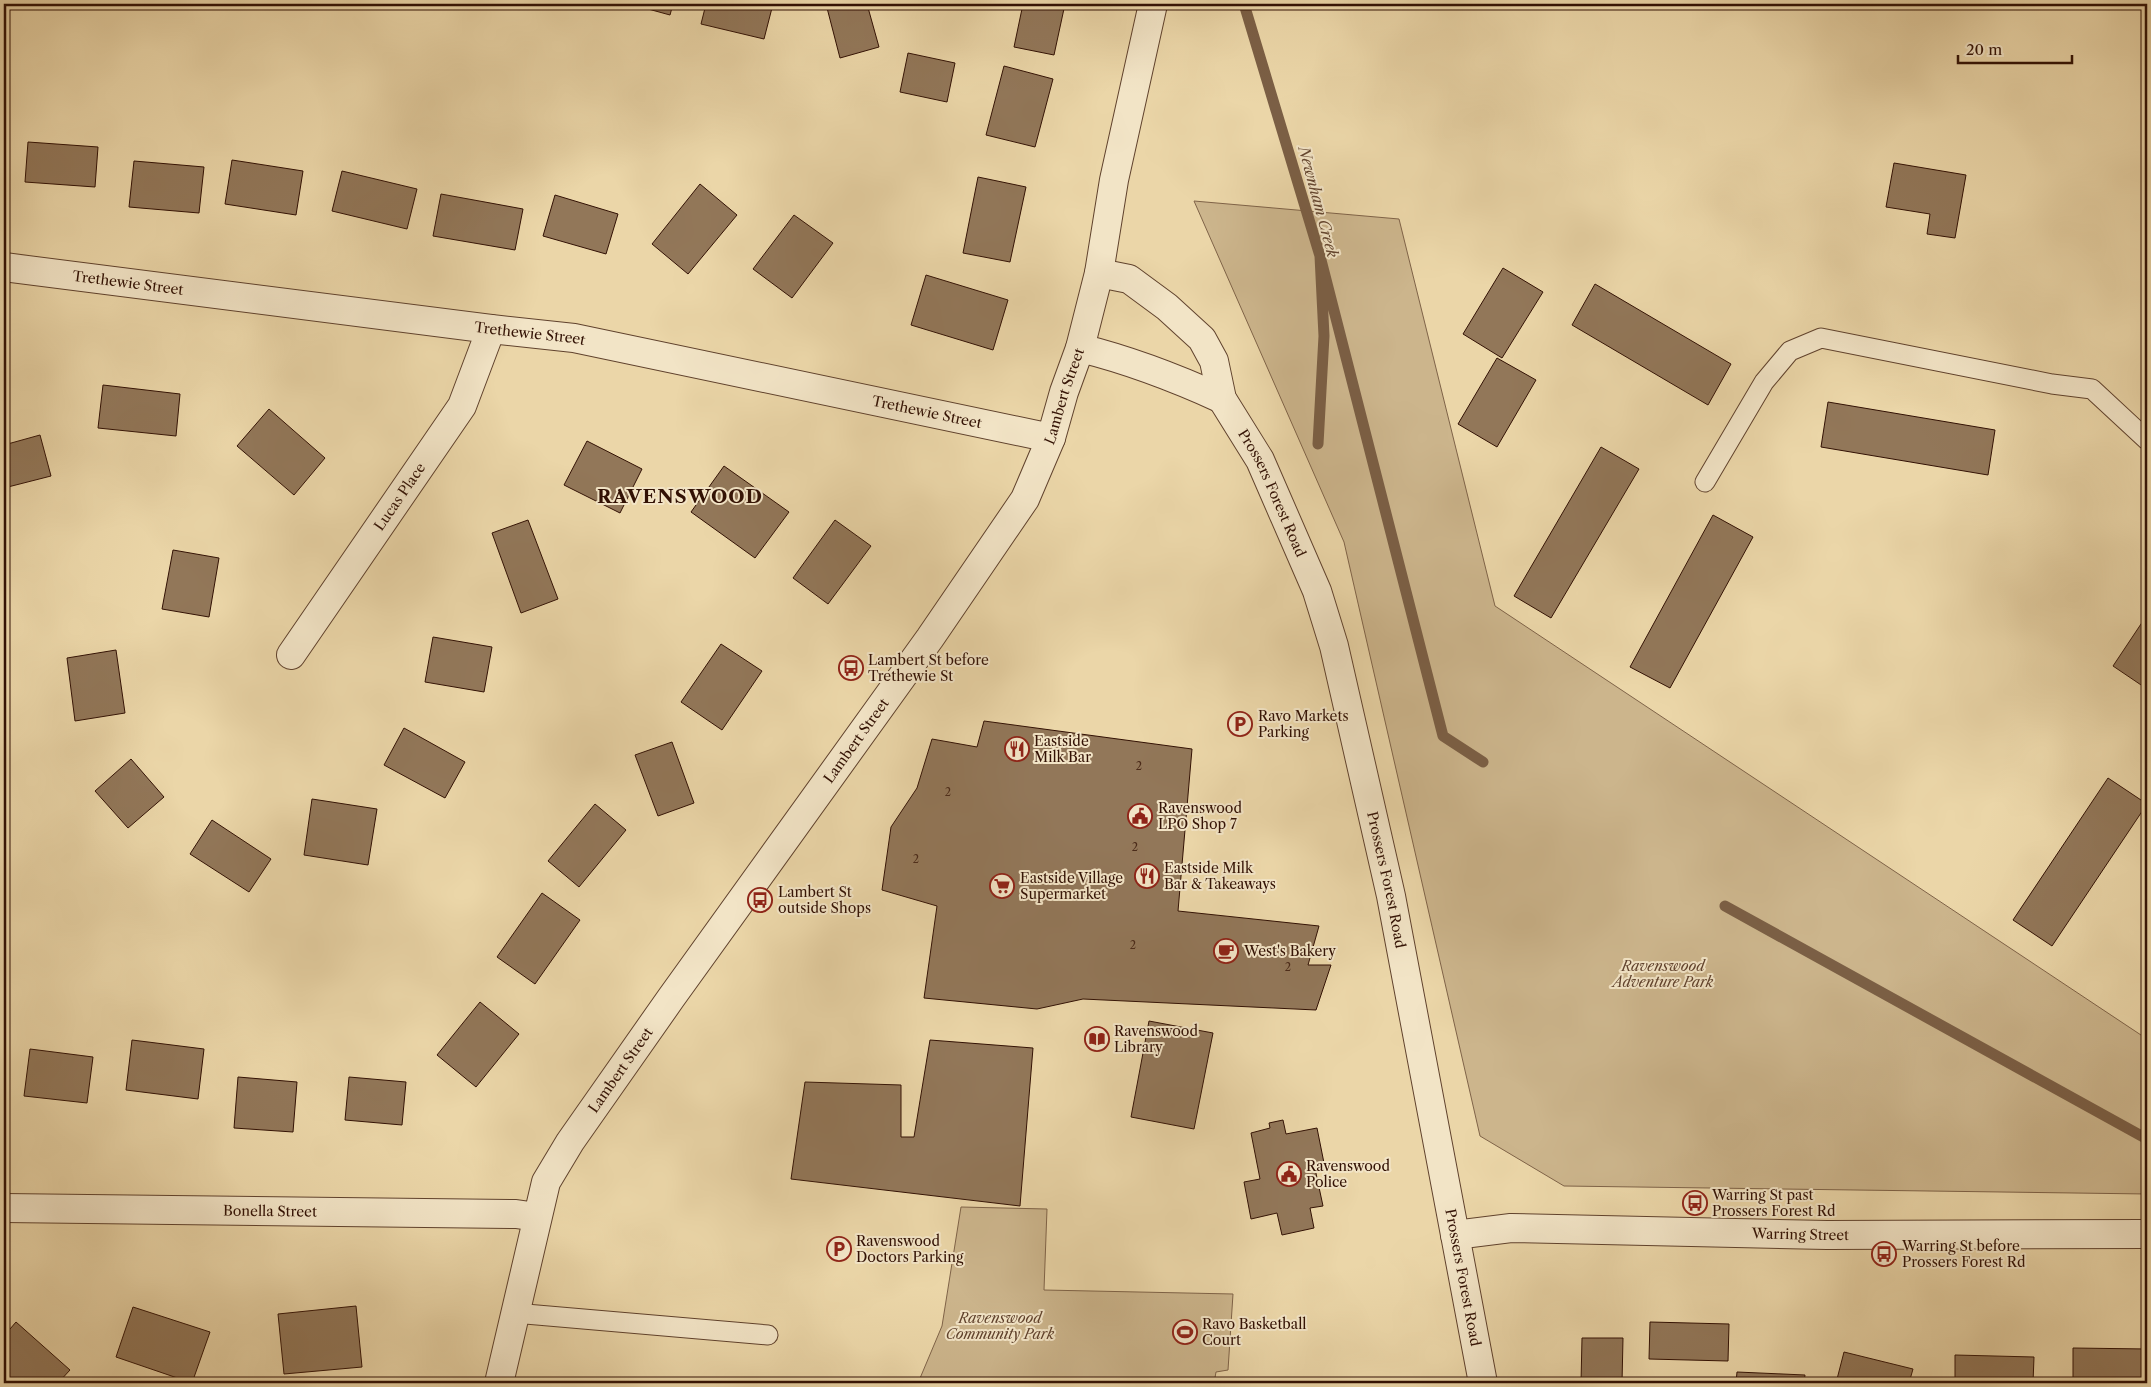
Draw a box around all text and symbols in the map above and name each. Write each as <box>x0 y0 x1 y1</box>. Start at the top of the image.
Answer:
scale bar <box>1958 32 2072 64</box>
text: 20 m <box>1966 40 2002 59</box>
water label: Newnham Creek <box>1294 143 1343 260</box>
street label: Trethewie Street <box>71 267 185 299</box>
street label: Trethewie Street <box>473 318 587 349</box>
street label: Lambert Street <box>1040 345 1088 447</box>
street label: Trethewie Street <box>870 392 983 432</box>
street label: Prossers Forest Road <box>1234 426 1310 560</box>
street label: Lucas Place <box>370 459 429 534</box>
district label: RAVENSWOOD <box>597 485 763 508</box>
place label: Lambert St before Trethewie St <box>868 651 989 685</box>
bus stop icon: Lambert St before Trethewie St <box>838 655 864 681</box>
street label: Lambert Street <box>820 695 893 787</box>
place label: Ravo Markets Parking <box>1258 707 1349 741</box>
parking icon: Ravo Markets Parking <box>1227 711 1253 737</box>
place label: Eastside Milk Bar <box>1034 732 1091 766</box>
restaurant icon: Eastside Milk Bar <box>1004 736 1030 762</box>
house number: 2 <box>1136 759 1142 773</box>
house number: 2 <box>945 785 951 799</box>
place label: Ravenswood LPO Shop 7 <box>1158 799 1242 833</box>
public building icon: Ravenswood LPO Shop 7 <box>1127 803 1153 829</box>
street label: Prossers Forest Road <box>1363 810 1410 950</box>
house number: 2 <box>1132 840 1138 854</box>
house number: 2 <box>913 852 919 866</box>
place label: Eastside Milk Bar & Takeaways <box>1164 859 1276 893</box>
restaurant icon: Eastside Milk Bar & Takeaways <box>1134 863 1160 889</box>
place label: Eastside Village Supermarket <box>1020 869 1123 903</box>
supermarket icon: Eastside Village Supermarket <box>989 873 1015 899</box>
place label: Lambert St outside Shops <box>778 883 871 917</box>
bus stop icon: Lambert St outside Shops <box>747 887 773 913</box>
house number: 2 <box>1130 938 1136 952</box>
cafe icon: West's Bakery <box>1213 938 1239 964</box>
place label: West's Bakery <box>1243 942 1336 960</box>
park label: Ravenswood Adventure Park <box>1611 957 1714 991</box>
house number: 2 <box>1285 960 1291 974</box>
place label: Ravenswood Library <box>1114 1022 1198 1056</box>
street label: Lambert Street <box>584 1024 657 1116</box>
library icon: Ravenswood Library <box>1084 1026 1110 1052</box>
place label: Ravenswood Police <box>1306 1157 1390 1191</box>
public building icon: Ravenswood Police <box>1276 1161 1302 1187</box>
place label: Warring St past Prossers Forest Rd <box>1711 1186 1836 1220</box>
bus stop icon: Warring St past Prossers Forest Rd <box>1682 1190 1708 1216</box>
street label: Bonella Street <box>223 1202 317 1221</box>
street label: Prossers Forest Road <box>1441 1207 1485 1348</box>
street label: Warring Street <box>1751 1224 1849 1244</box>
place label: Ravenswood Doctors Parking <box>856 1232 964 1266</box>
parking icon: Ravenswood Doctors Parking <box>826 1236 852 1262</box>
place label: Warring St before Prossers Forest Rd <box>1901 1237 2026 1271</box>
bus stop icon: Warring St before Prossers Forest Rd <box>1871 1241 1897 1267</box>
park label: Ravenswood Community Park <box>946 1309 1055 1343</box>
place label: Ravo Basketball Court <box>1202 1315 1307 1349</box>
sports icon: Ravo Basketball Court <box>1172 1319 1198 1345</box>

